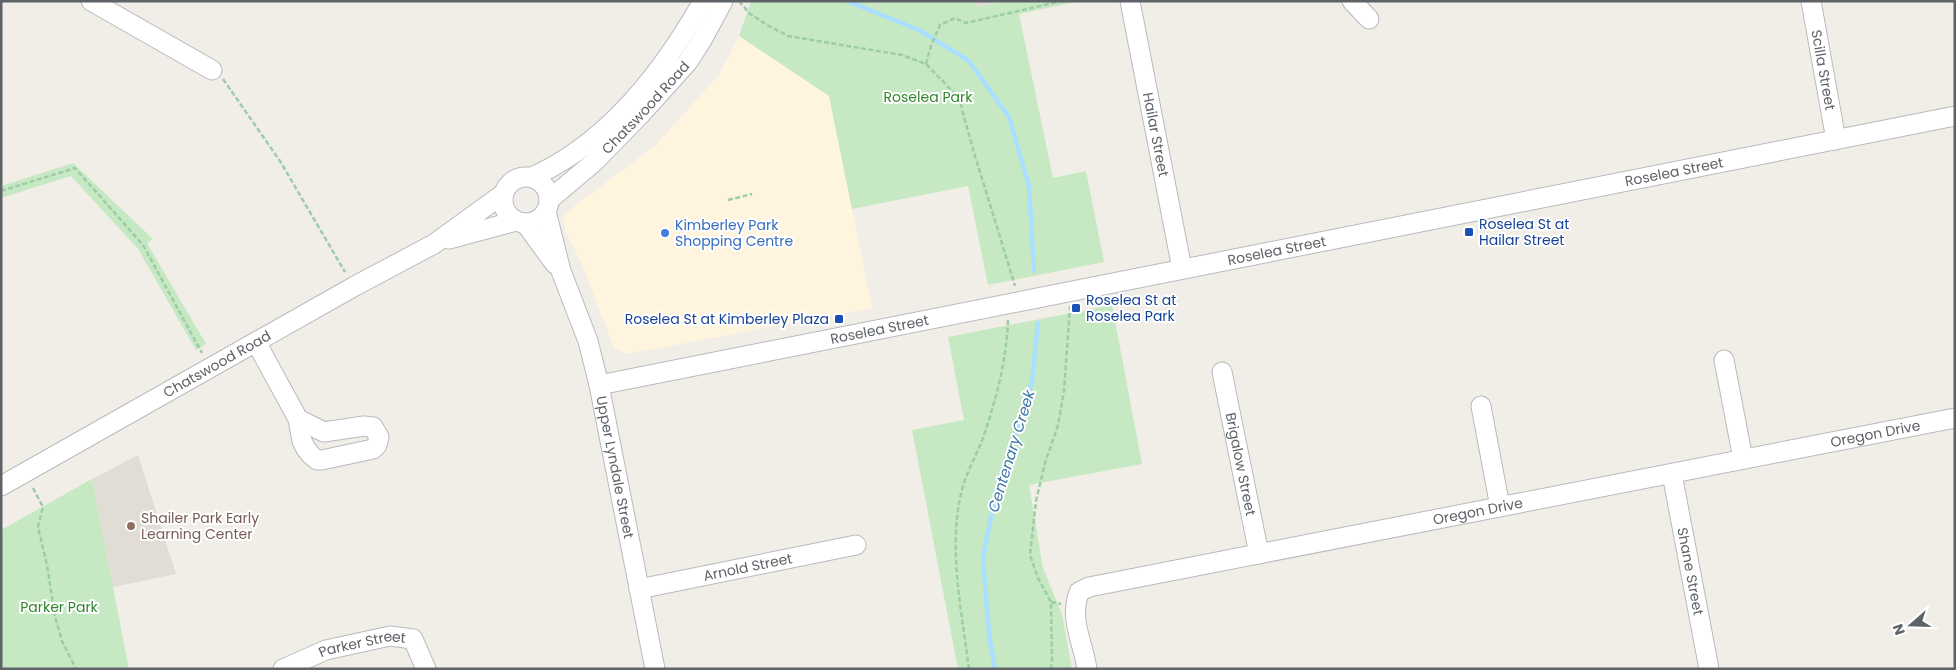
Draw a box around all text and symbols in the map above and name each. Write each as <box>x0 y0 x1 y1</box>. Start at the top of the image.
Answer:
street label: Scilla Street <box>1806 28 1840 112</box>
street label: Chatswood Road <box>597 57 694 158</box>
park label: Roselea Park <box>884 87 973 107</box>
street label: Hailar Street <box>1138 91 1174 178</box>
street label: Roselea Street <box>1623 152 1725 191</box>
place label: Roselea St at Hailar Street <box>1479 214 1569 250</box>
place label: Kimberley Park Shopping Centre <box>675 215 793 251</box>
marker: Roselea St at Hailar Street <box>1463 226 1475 238</box>
marker: Kimberley Park Shopping Centre <box>659 227 671 239</box>
street label: Roselea Street <box>1226 231 1328 270</box>
place label: Roselea St at Roselea Park <box>1086 290 1176 326</box>
marker: Roselea St at Roselea Park <box>1070 302 1082 314</box>
place label: Roselea St at Kimberley Plaza <box>625 309 829 329</box>
street label: Roselea Street <box>829 310 930 349</box>
marker: Roselea St at Kimberley Plaza <box>833 313 845 325</box>
street label: Chatswood Road <box>159 326 274 402</box>
water label: Centenary Creek <box>982 386 1040 515</box>
street label: Upper Lyndale Street <box>591 394 639 540</box>
street label: Brigalow Street <box>1220 411 1261 518</box>
street label: Oregon Drive <box>1829 415 1922 452</box>
street label: Oregon Drive <box>1431 493 1525 530</box>
place label: Shailer Park Early Learning Center <box>141 508 259 544</box>
marker: Shailer Park Early Learning Center <box>125 520 137 532</box>
street label: Shane Street <box>1672 526 1709 617</box>
street label: Arnold Street <box>702 548 794 586</box>
park label: Parker Park <box>20 597 99 617</box>
north arrow <box>1886 600 1936 650</box>
text: N <box>1888 621 1910 638</box>
street label: Parker Street <box>315 626 407 662</box>

